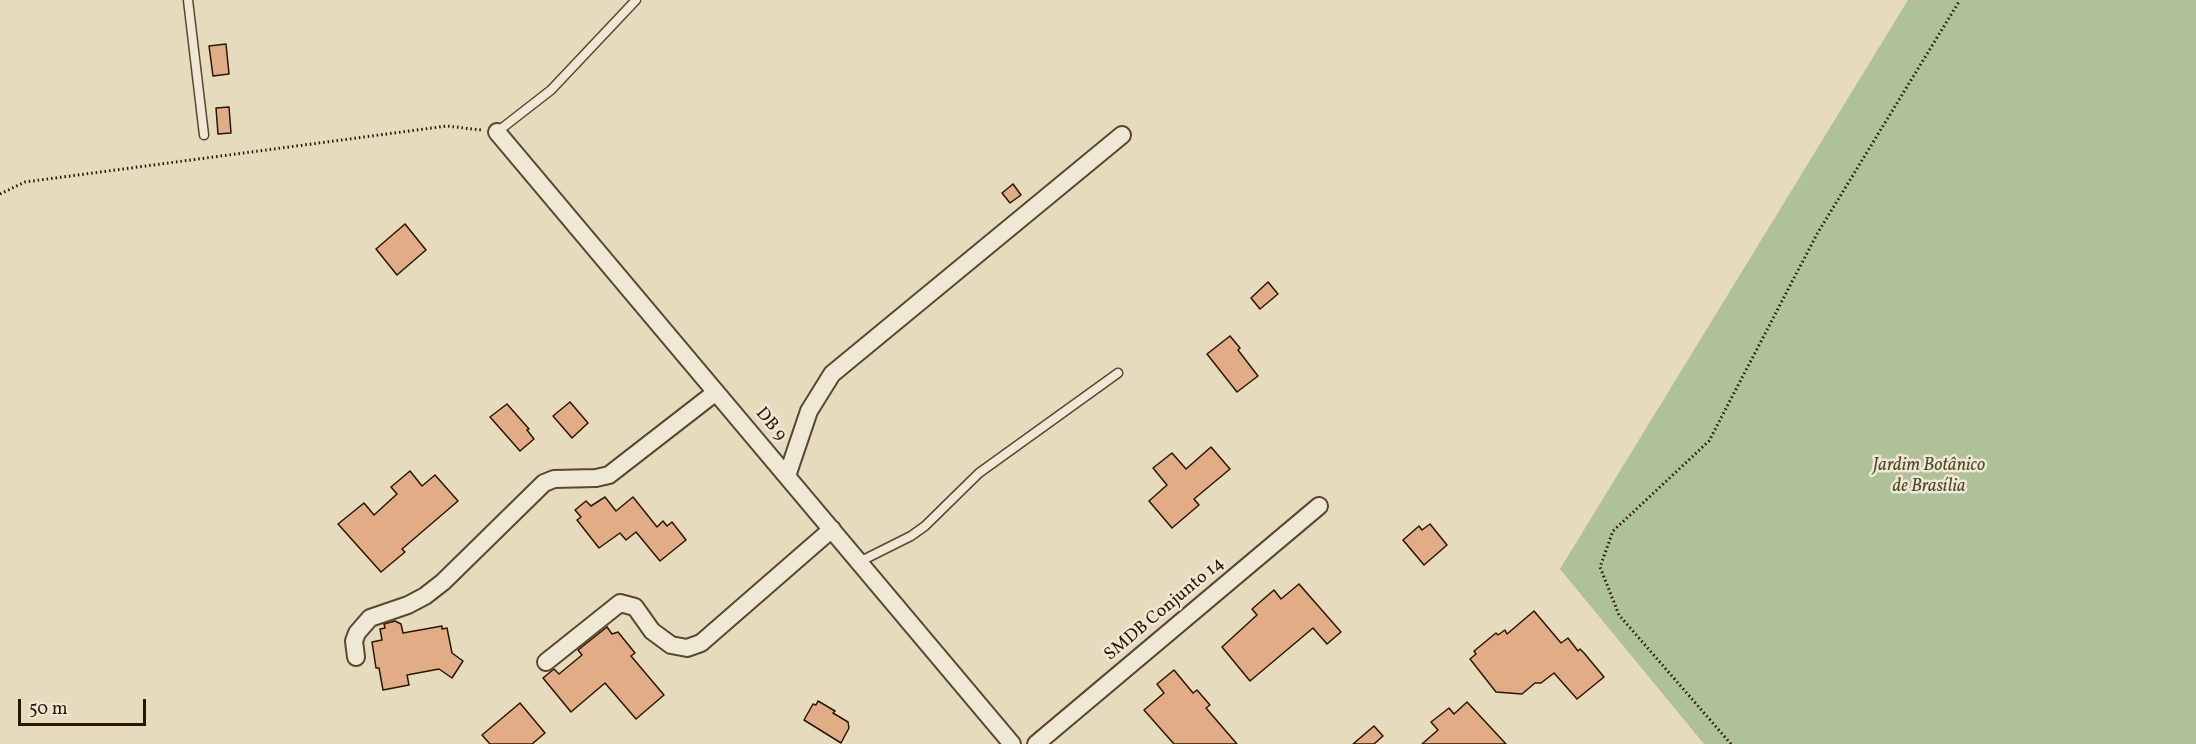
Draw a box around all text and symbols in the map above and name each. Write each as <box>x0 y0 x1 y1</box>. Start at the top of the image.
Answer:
street label: DB 9 <box>750 404 790 446</box>
park label: Jardim Botânico de Brasília <box>1873 456 1985 498</box>
street label: SMDB Conjunto 14 <box>1101 554 1229 666</box>
scale bar <box>21 687 148 725</box>
text: 50 m <box>29 697 68 722</box>

